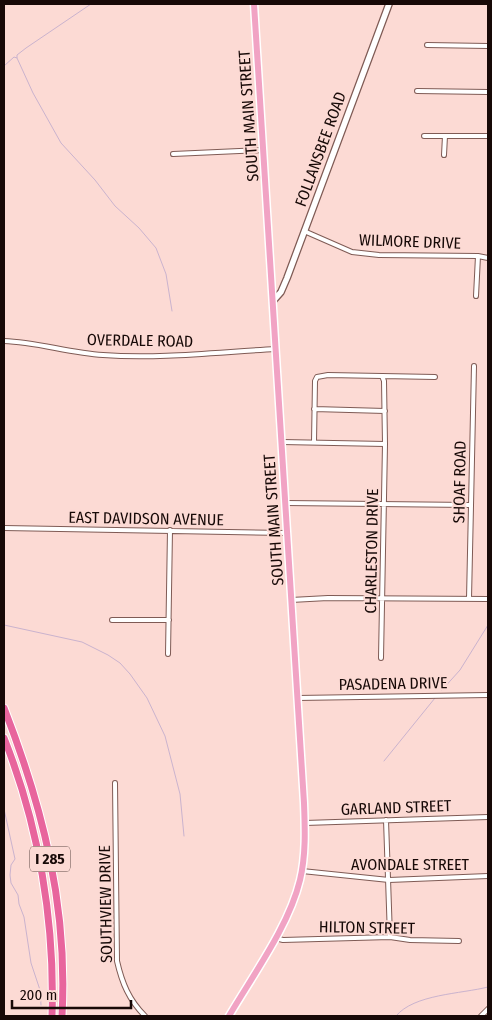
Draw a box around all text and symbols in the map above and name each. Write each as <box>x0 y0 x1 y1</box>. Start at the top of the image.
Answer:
street label: SOUTH MAIN STREET <box>234 49 263 182</box>
street label: FOLLANSBEE ROAD <box>291 89 350 209</box>
street label: WILMORE DRIVE <box>359 230 461 253</box>
street label: OVERDALE ROAD <box>87 330 193 351</box>
street label: SHOAF ROAD <box>449 440 470 524</box>
street label: SOUTH MAIN STREET <box>259 453 288 586</box>
street label: CHARLESTON DRIVE <box>361 488 382 614</box>
street label: EAST DAVIDSON AVENUE <box>68 508 224 529</box>
street label: PASADENA DRIVE <box>339 673 447 694</box>
street label: GARLAND STREET <box>340 796 452 819</box>
street label: SOUTHVIEW DRIVE <box>95 845 116 963</box>
road number: I 285 <box>30 846 70 872</box>
street label: AVONDALE STREET <box>351 855 470 874</box>
street label: HILTON STREET <box>319 917 416 938</box>
scale bar <box>12 978 131 1010</box>
text: 200 m <box>20 986 57 1004</box>

